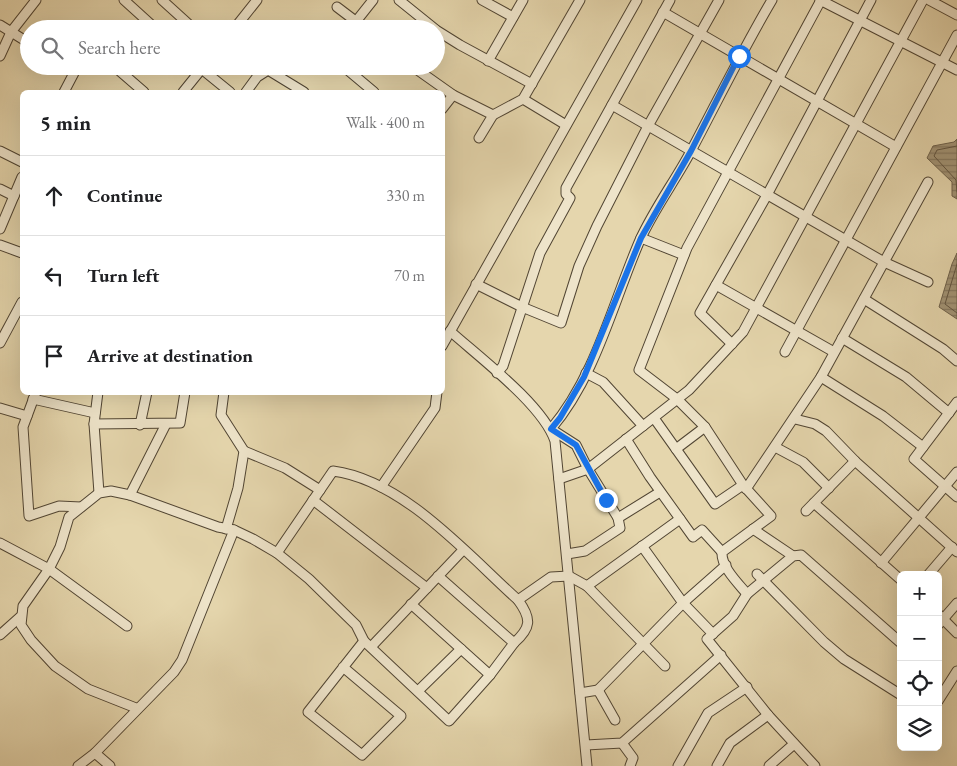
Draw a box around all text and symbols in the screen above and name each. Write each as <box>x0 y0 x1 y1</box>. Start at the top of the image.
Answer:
search box <box>20 20 445 75</box>
icon: search <box>38 34 66 62</box>
text: Search here <box>78 35 160 60</box>
route start <box>728 45 751 68</box>
text: 5 min <box>40 109 91 136</box>
text: Walk · 400 m <box>346 112 425 133</box>
icon: ahead <box>40 182 68 210</box>
text: Continue <box>87 183 162 208</box>
text: 330 m <box>386 185 425 206</box>
icon: left <box>40 262 68 290</box>
text: Turn left <box>87 263 159 288</box>
text: 70 m <box>394 265 425 286</box>
icon: arrive <box>40 342 68 370</box>
text: Arrive at destination <box>87 343 253 368</box>
route end <box>595 489 618 512</box>
map controls <box>897 571 942 751</box>
button: + <box>897 571 942 616</box>
button: − <box>897 616 942 661</box>
button: locate <box>897 661 942 706</box>
button: layers <box>897 706 942 751</box>

